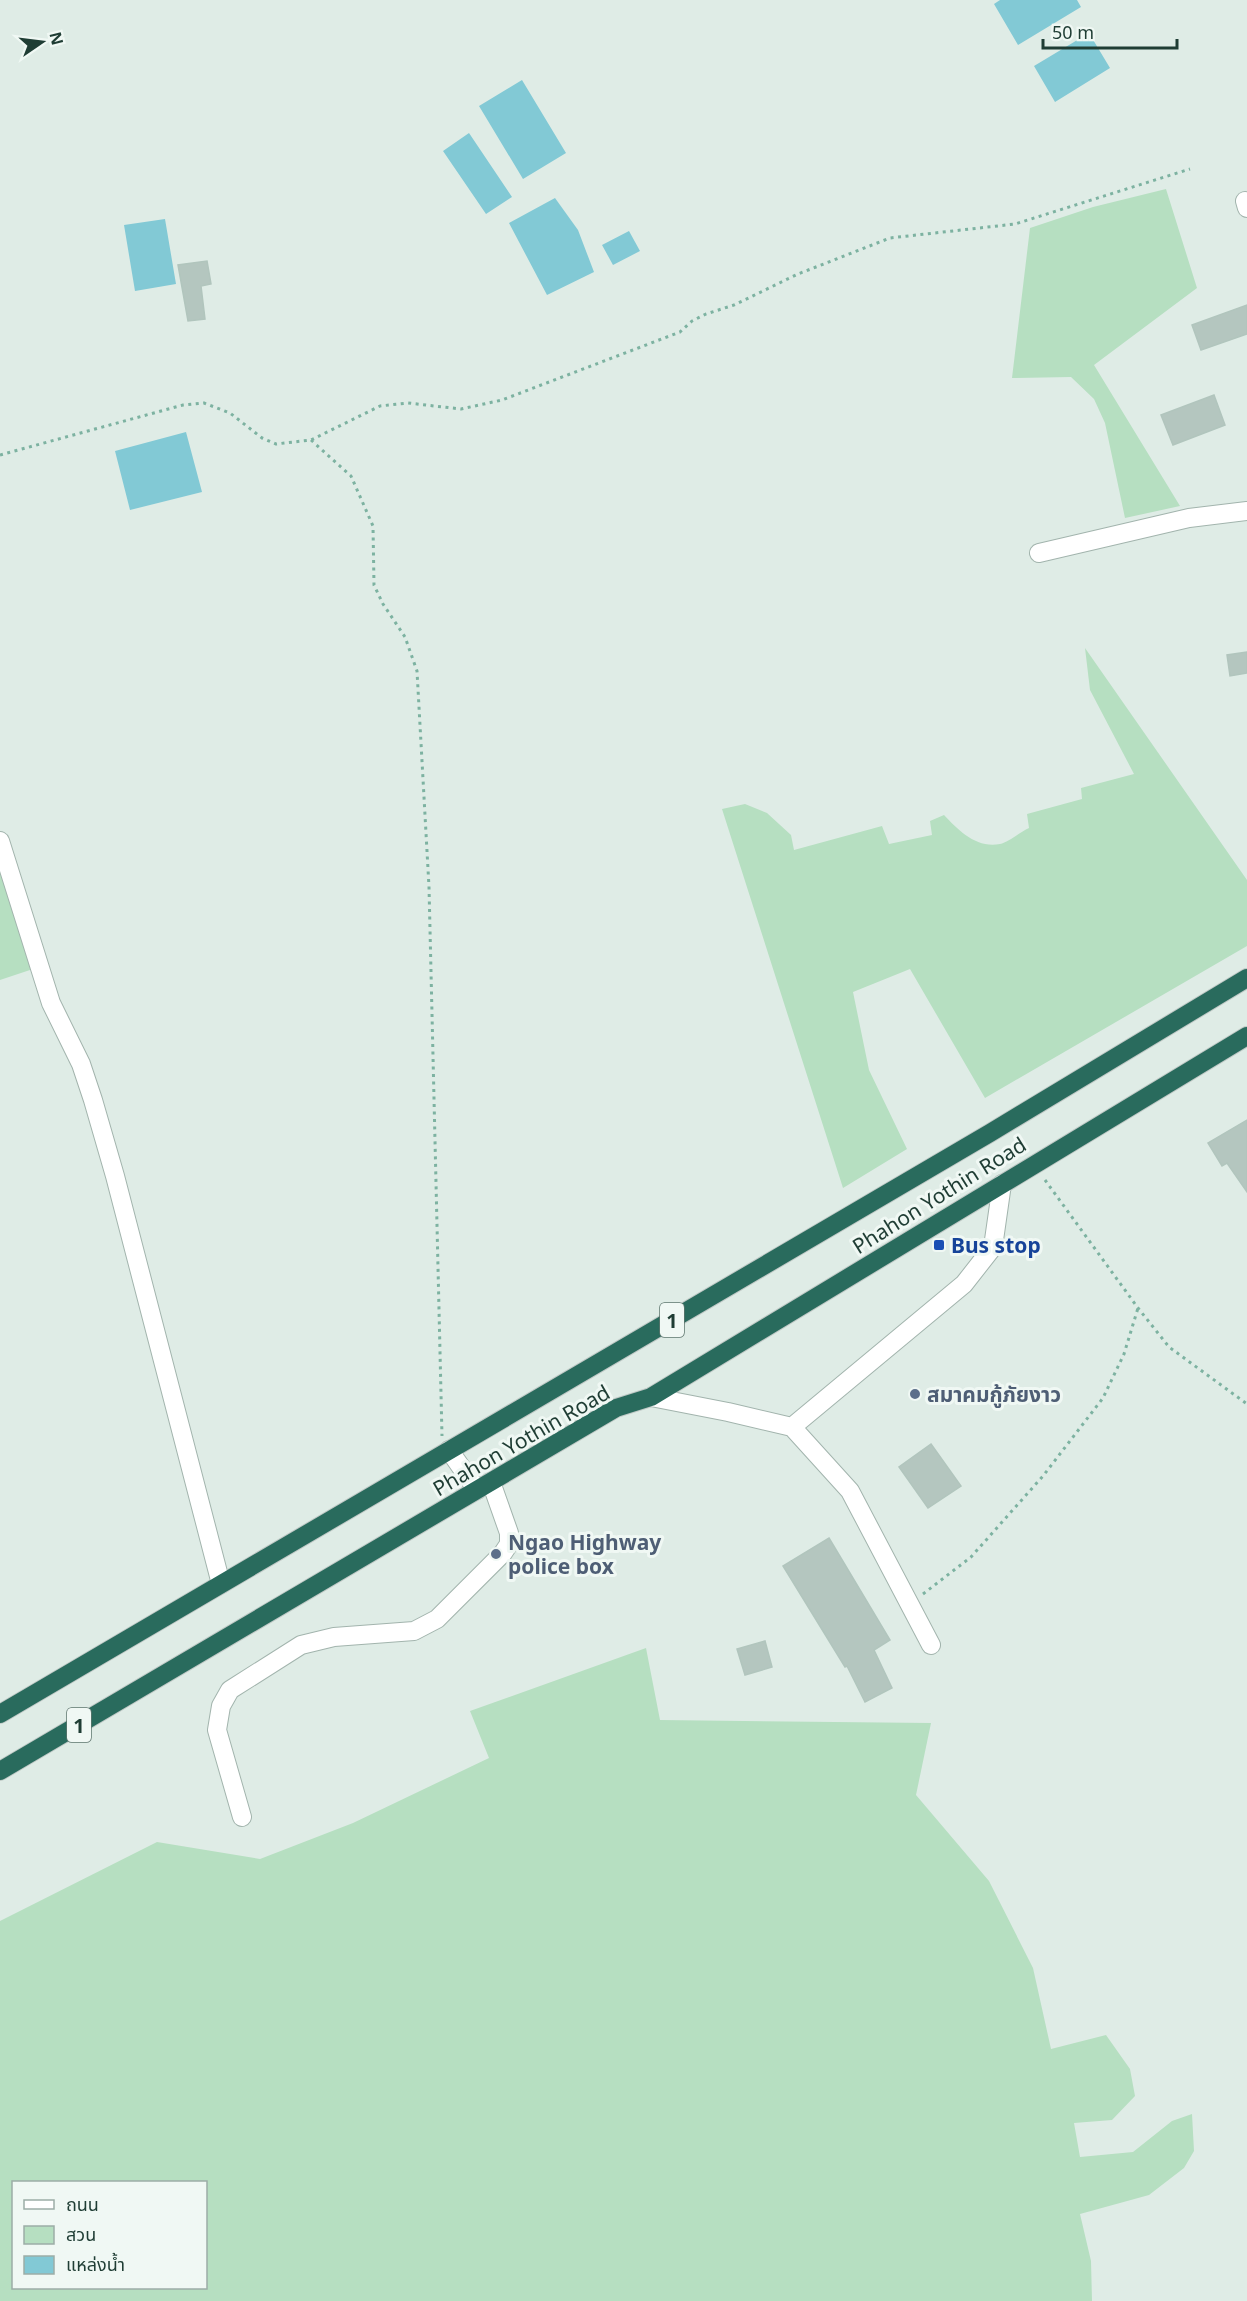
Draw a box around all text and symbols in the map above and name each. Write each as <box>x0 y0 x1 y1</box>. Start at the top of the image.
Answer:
north arrow <box>12 12 72 72</box>
scale bar <box>1043 12 1176 50</box>
text: 50 m <box>1052 20 1094 44</box>
text: N <box>44 29 69 47</box>
street label: Phahon Yothin Road <box>847 1130 1031 1260</box>
place label: Bus stop <box>951 1231 1041 1259</box>
marker: Bus stop <box>932 1238 946 1252</box>
road number: 1 <box>660 1303 684 1337</box>
street label: Phahon Yothin Road <box>427 1378 615 1502</box>
place label: สมาคมกู้ภัยงาว <box>927 1380 1061 1408</box>
marker: สมาคมกู้ภัยงาว <box>908 1387 922 1401</box>
place label: Ngao Highway police box <box>508 1528 661 1580</box>
marker: Ngao Highway police box <box>489 1547 503 1561</box>
road number: 1 <box>67 1708 91 1742</box>
legend <box>12 2181 207 2289</box>
text: ถนน <box>66 2192 99 2216</box>
text: สวน <box>66 2222 96 2246</box>
text: แหล่งน้ำ <box>66 2252 125 2276</box>

